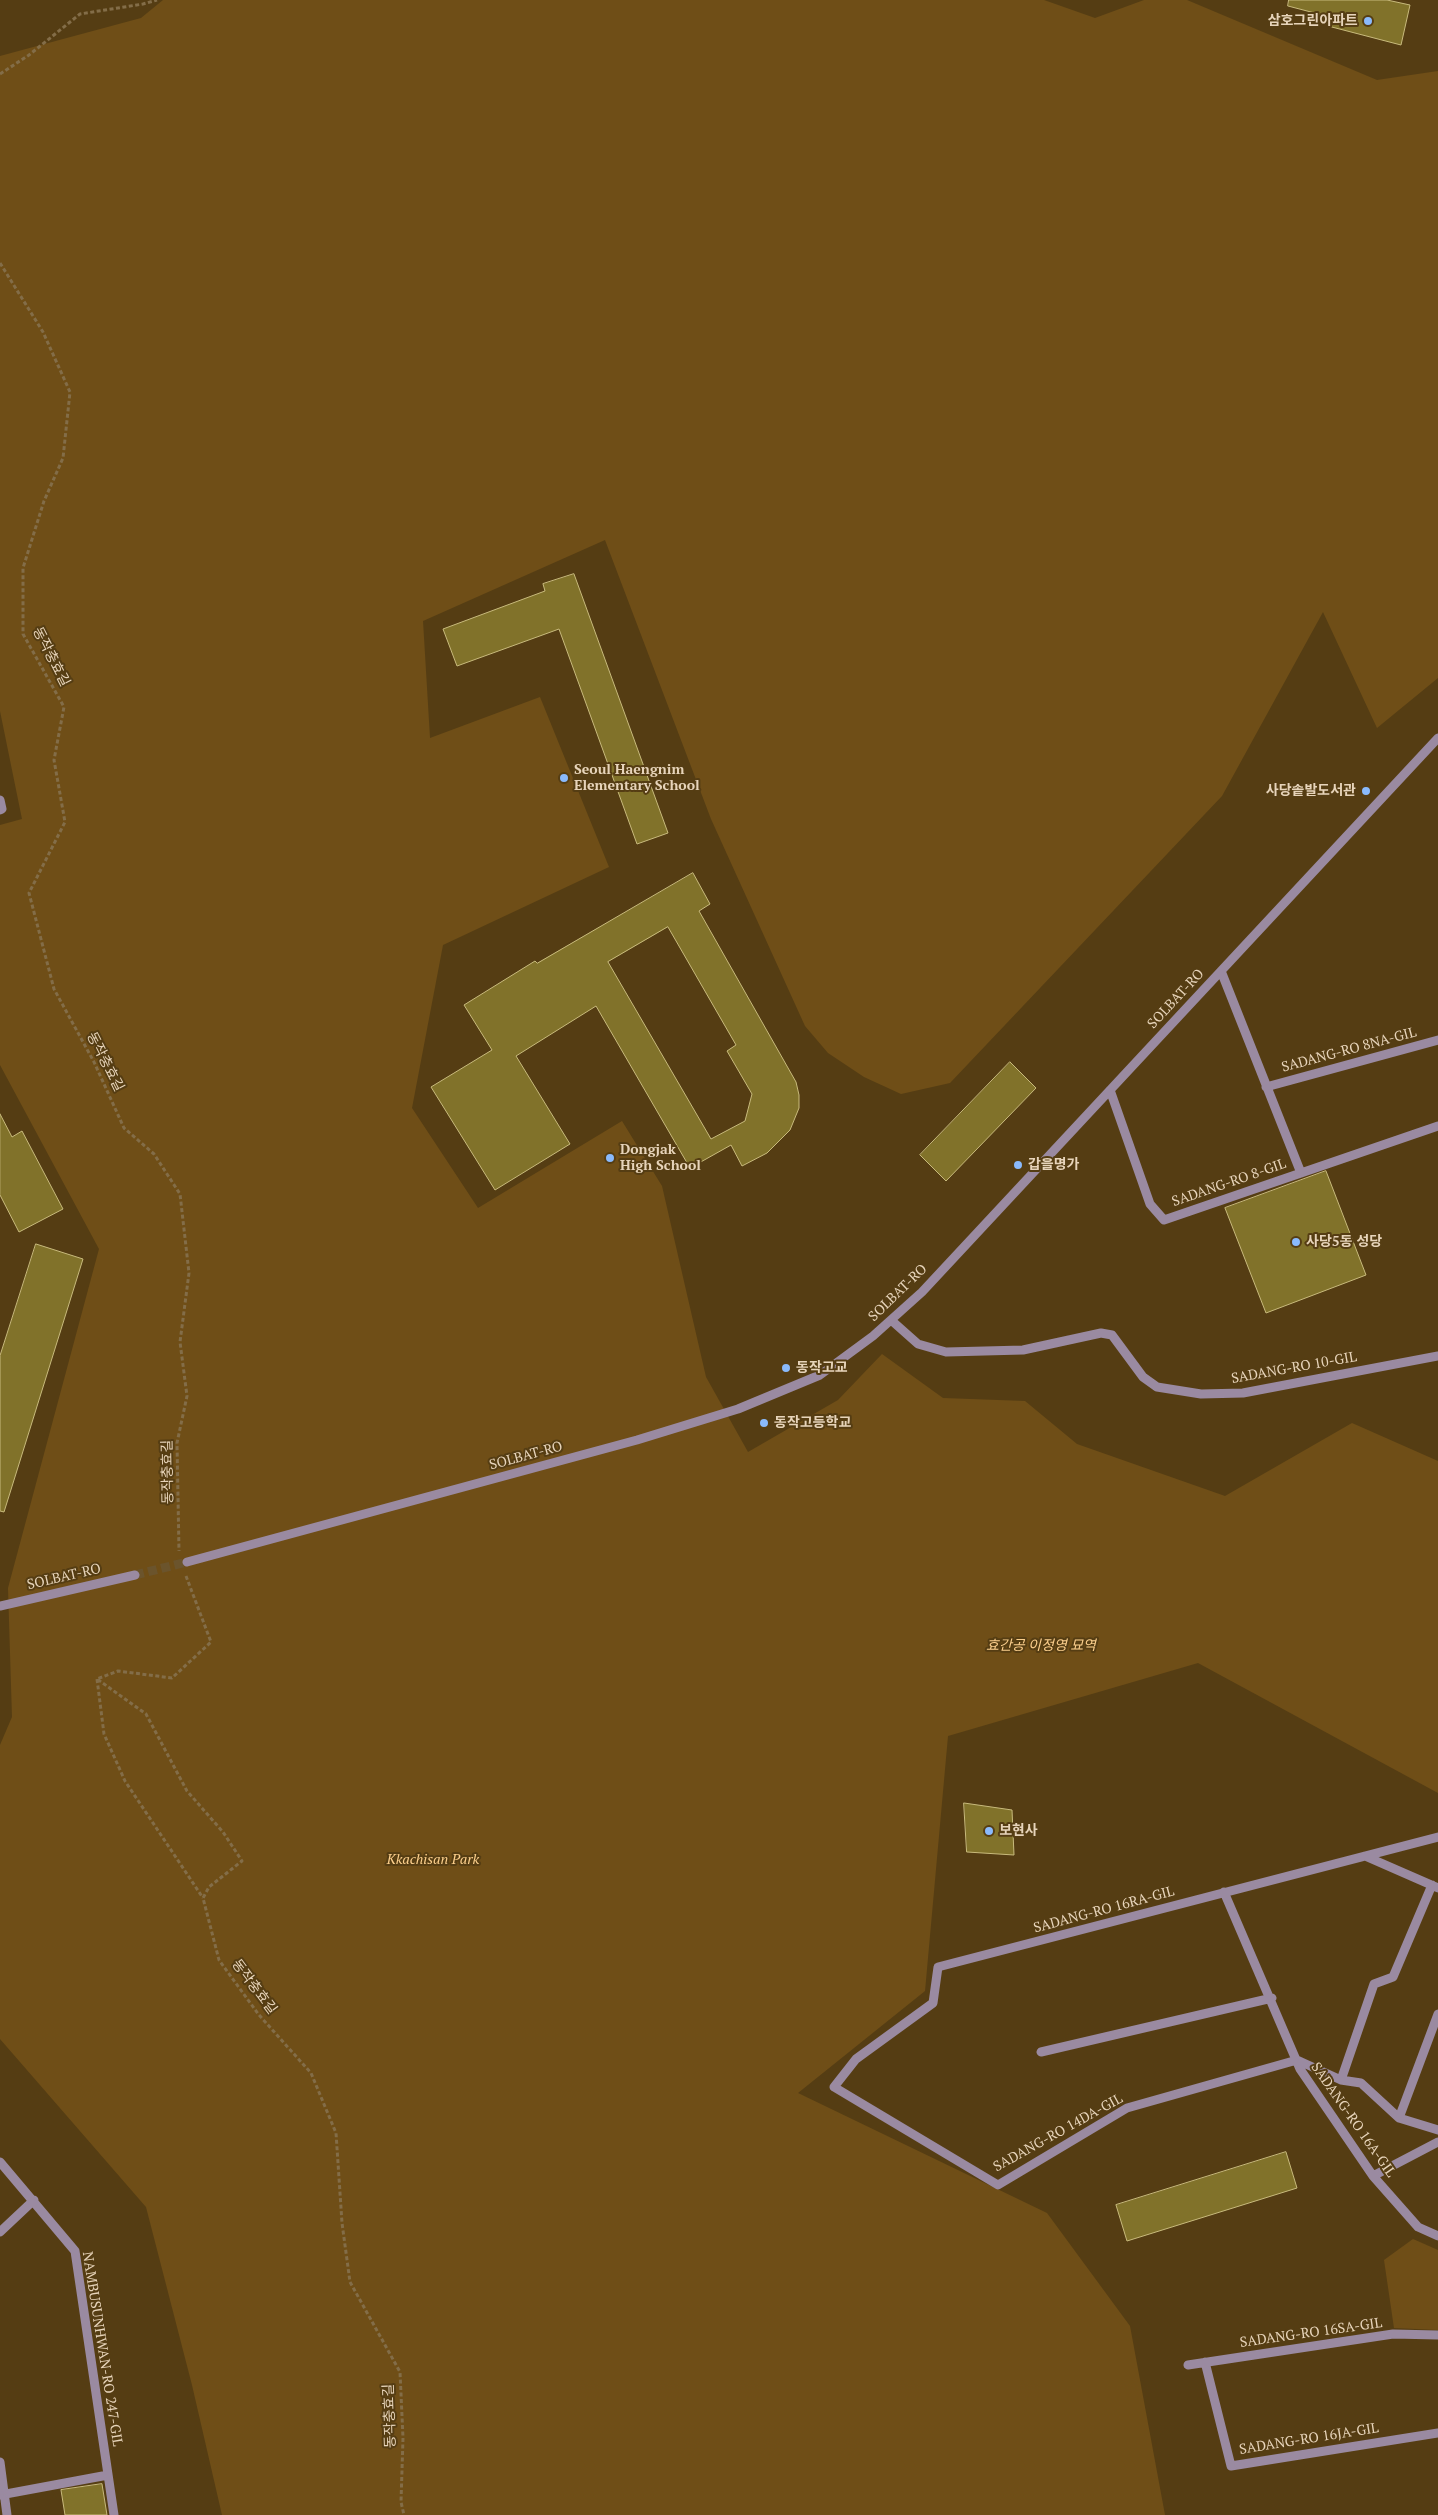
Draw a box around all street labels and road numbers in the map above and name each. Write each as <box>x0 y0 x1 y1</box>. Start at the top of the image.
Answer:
street label: 동작충효길 <box>29 624 73 690</box>
street label: SOLBAT-RO <box>1144 966 1208 1032</box>
street label: SADANG-RO 8NA-GIL <box>1280 1024 1418 1076</box>
street label: 동작충효길 <box>83 1029 127 1095</box>
street label: SADANG-RO 8-GIL <box>1170 1156 1288 1210</box>
street label: SOLBAT-RO <box>865 1261 931 1325</box>
street label: SADANG-RO 10-GIL <box>1230 1349 1358 1387</box>
street label: SOLBAT-RO <box>488 1438 564 1474</box>
street label: 동작충효길 <box>159 1440 177 1504</box>
street label: SOLBAT-RO <box>25 1560 103 1594</box>
street label: SADANG-RO 16RA-GIL <box>1032 1883 1176 1937</box>
street label: 동작충효길 <box>228 1956 280 2018</box>
street label: SADANG-RO 16A-GIL <box>1307 2059 1399 2181</box>
street label: SADANG-RO 14DA-GIL <box>990 2090 1126 2176</box>
street label: NAMBUSUNHWAN-RO 247-GIL <box>78 2250 126 2448</box>
street label: SADANG-RO 16SA-GIL <box>1239 2315 1383 2351</box>
street label: 동작충효길 <box>380 2384 400 2448</box>
street label: SADANG-RO 16JA-GIL <box>1238 2420 1380 2458</box>

